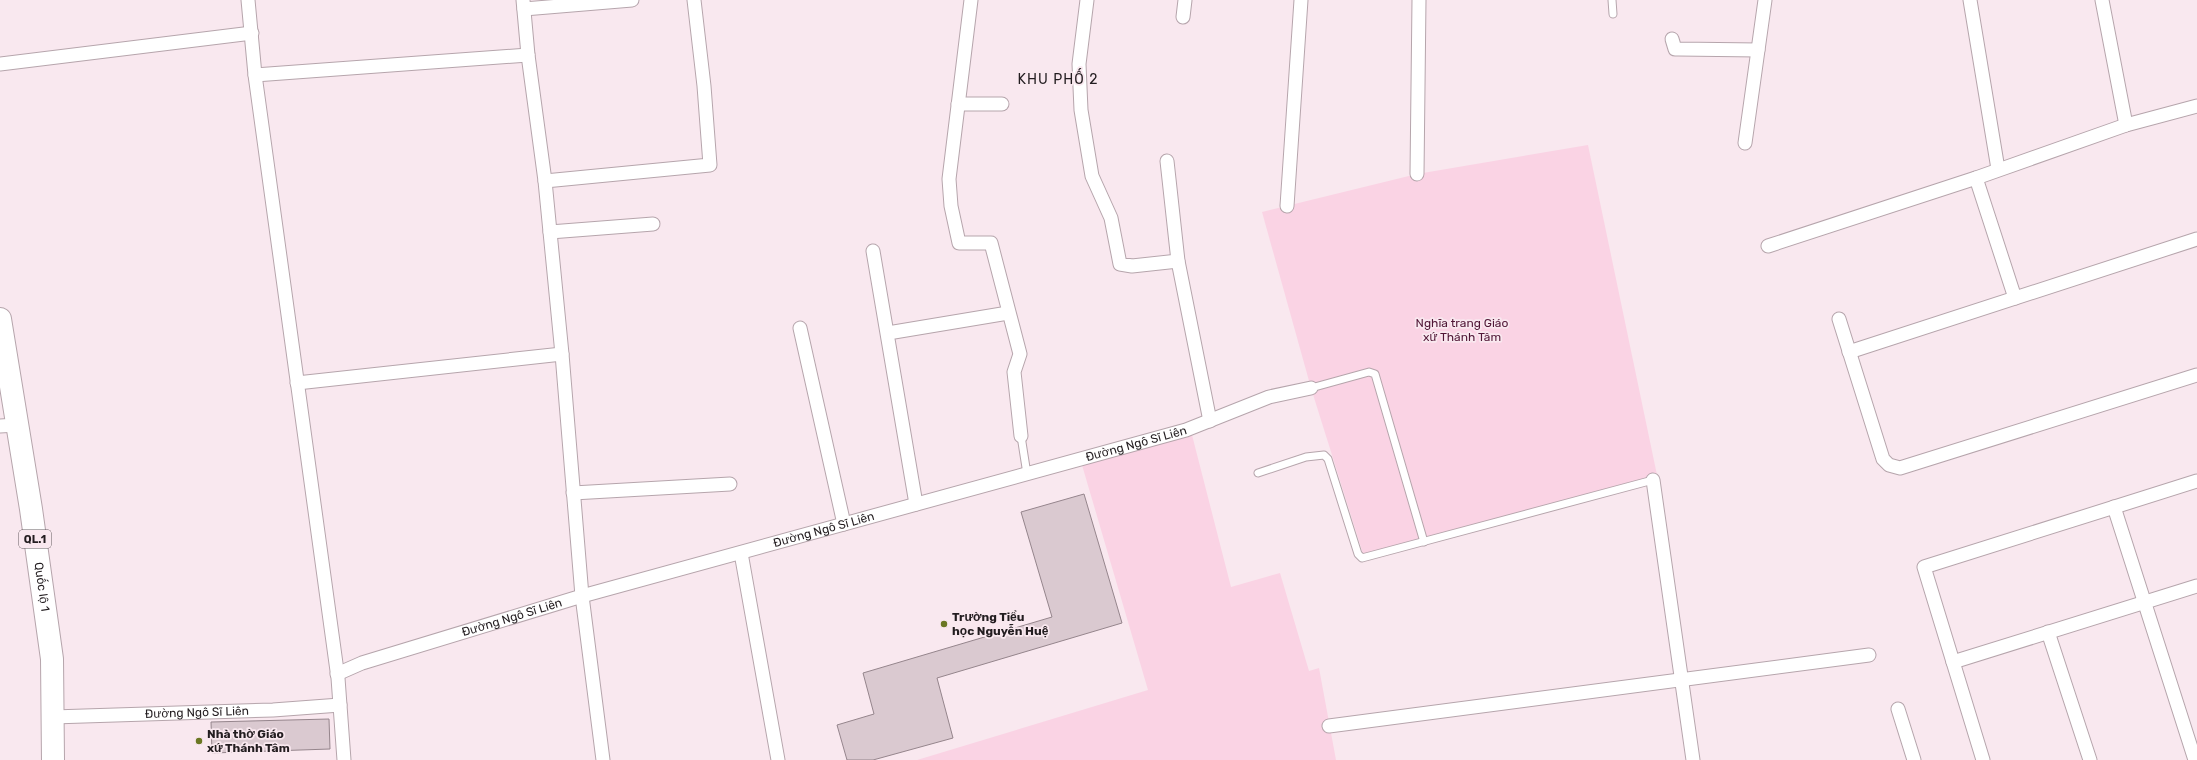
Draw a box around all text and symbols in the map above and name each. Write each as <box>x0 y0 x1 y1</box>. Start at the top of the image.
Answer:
district label: KHU PHỐ 2 <box>1018 68 1098 88</box>
park label: Nghĩa trang Giáo xứ Thánh Tâm <box>1416 316 1508 344</box>
street label: Đường Ngô Sĩ Liên <box>1084 423 1188 464</box>
street label: Đường Ngô Sĩ Liên <box>772 509 876 550</box>
road number: QL.1 <box>19 530 51 548</box>
street label: Quốc lộ 1 <box>32 561 52 612</box>
street label: Đường Ngô Sĩ Liên <box>460 595 564 639</box>
place label: Trường Tiểu học Nguyễn Huệ <box>952 610 1049 638</box>
marker: Trường Tiểu học Nguyễn Huệ <box>939 619 949 629</box>
street label: Đường Ngô Sĩ Liên <box>145 704 249 721</box>
place label: Nhà thờ Giáo xứ Thánh Tâm <box>207 727 290 755</box>
marker: Nhà thờ Giáo xứ Thánh Tâm <box>194 736 204 746</box>

